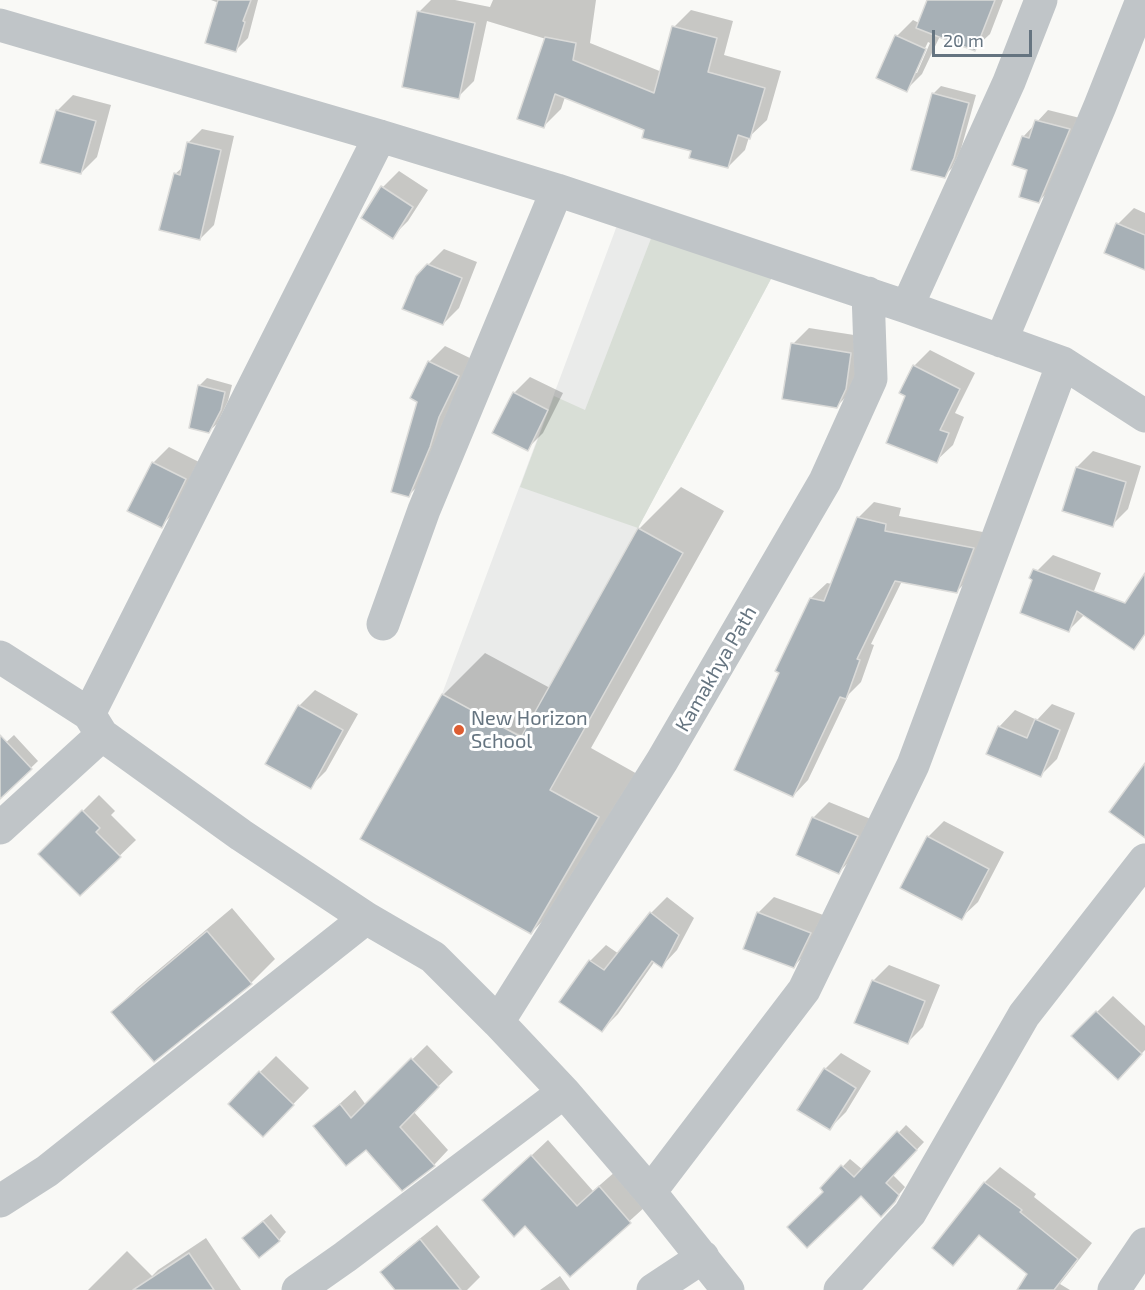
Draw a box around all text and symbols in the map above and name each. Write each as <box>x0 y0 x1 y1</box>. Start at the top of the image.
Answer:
scale bar <box>935 18 1036 56</box>
text: 20 m <box>943 29 984 51</box>
street label: Kamakhya Path <box>670 602 762 736</box>
place label: New Horizon School <box>471 706 588 753</box>
marker: New Horizon School <box>452 723 466 737</box>

